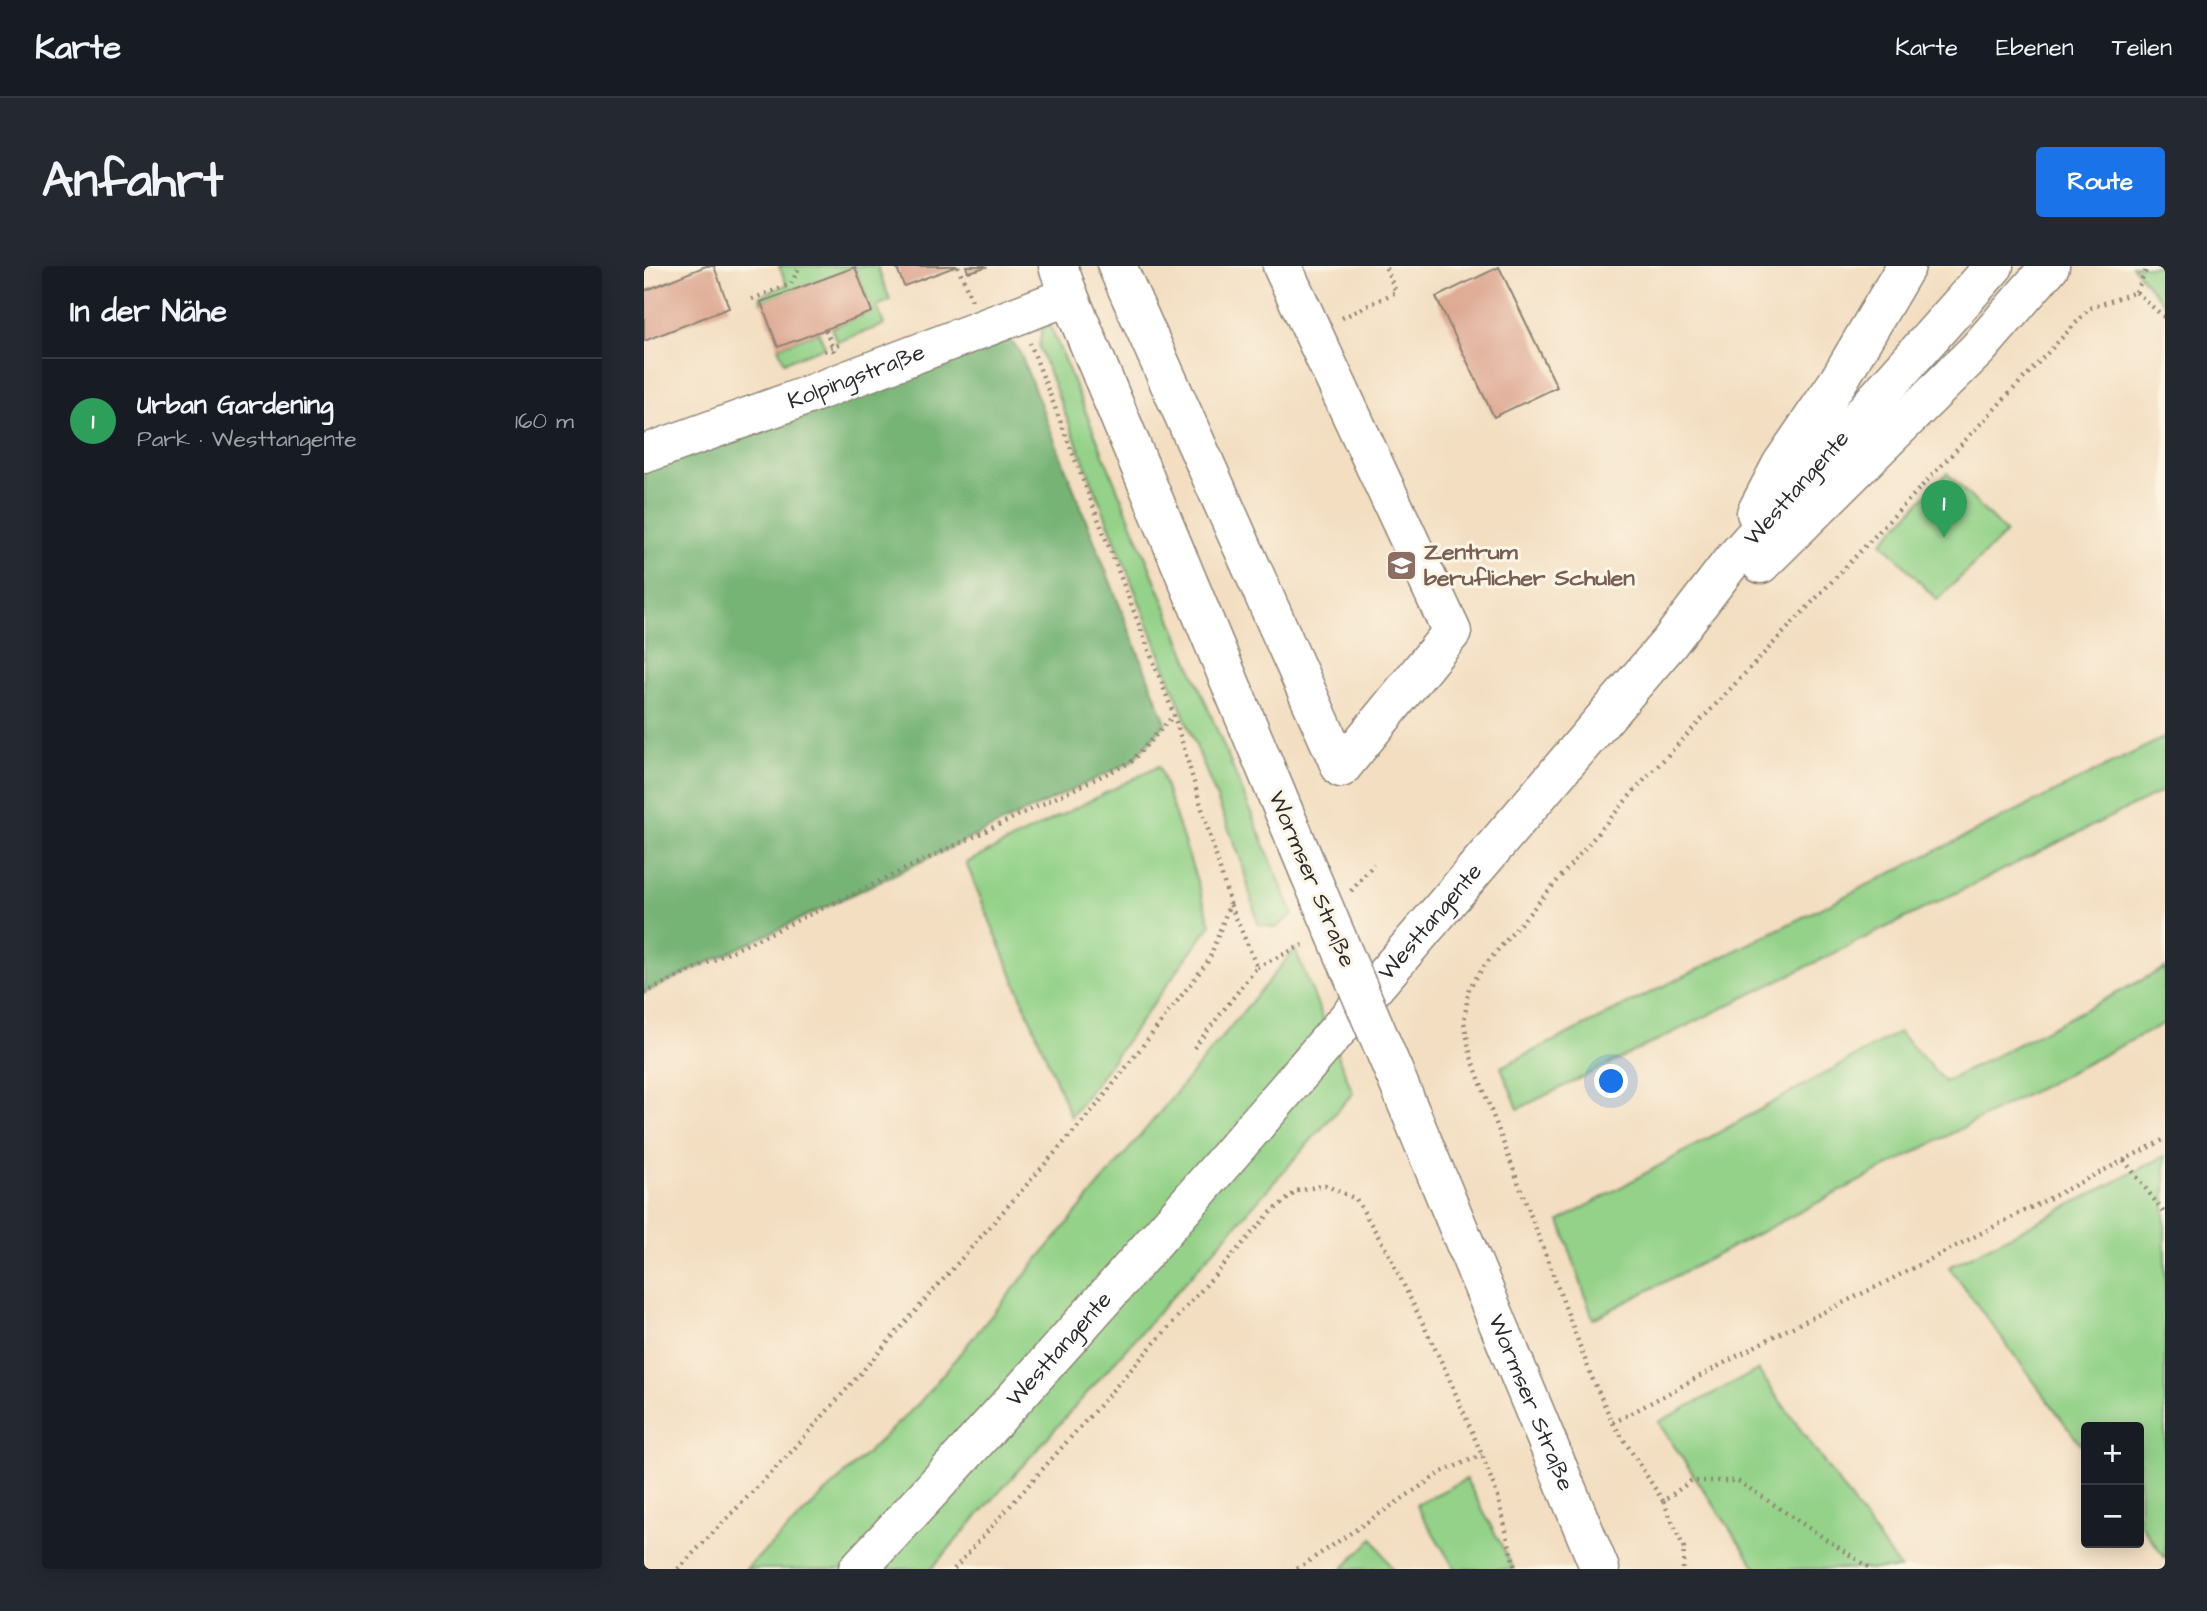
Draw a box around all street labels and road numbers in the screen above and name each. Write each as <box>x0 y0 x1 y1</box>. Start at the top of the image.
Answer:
street label: Kolpingstraße <box>783 336 929 417</box>
street label: Westtangente <box>1737 423 1857 553</box>
street label: Wormser Straße <box>1260 786 1364 972</box>
street label: Westtangente <box>1371 856 1490 987</box>
street label: Westtangente <box>999 1284 1119 1414</box>
street label: Wormser Straße <box>1480 1309 1582 1496</box>

